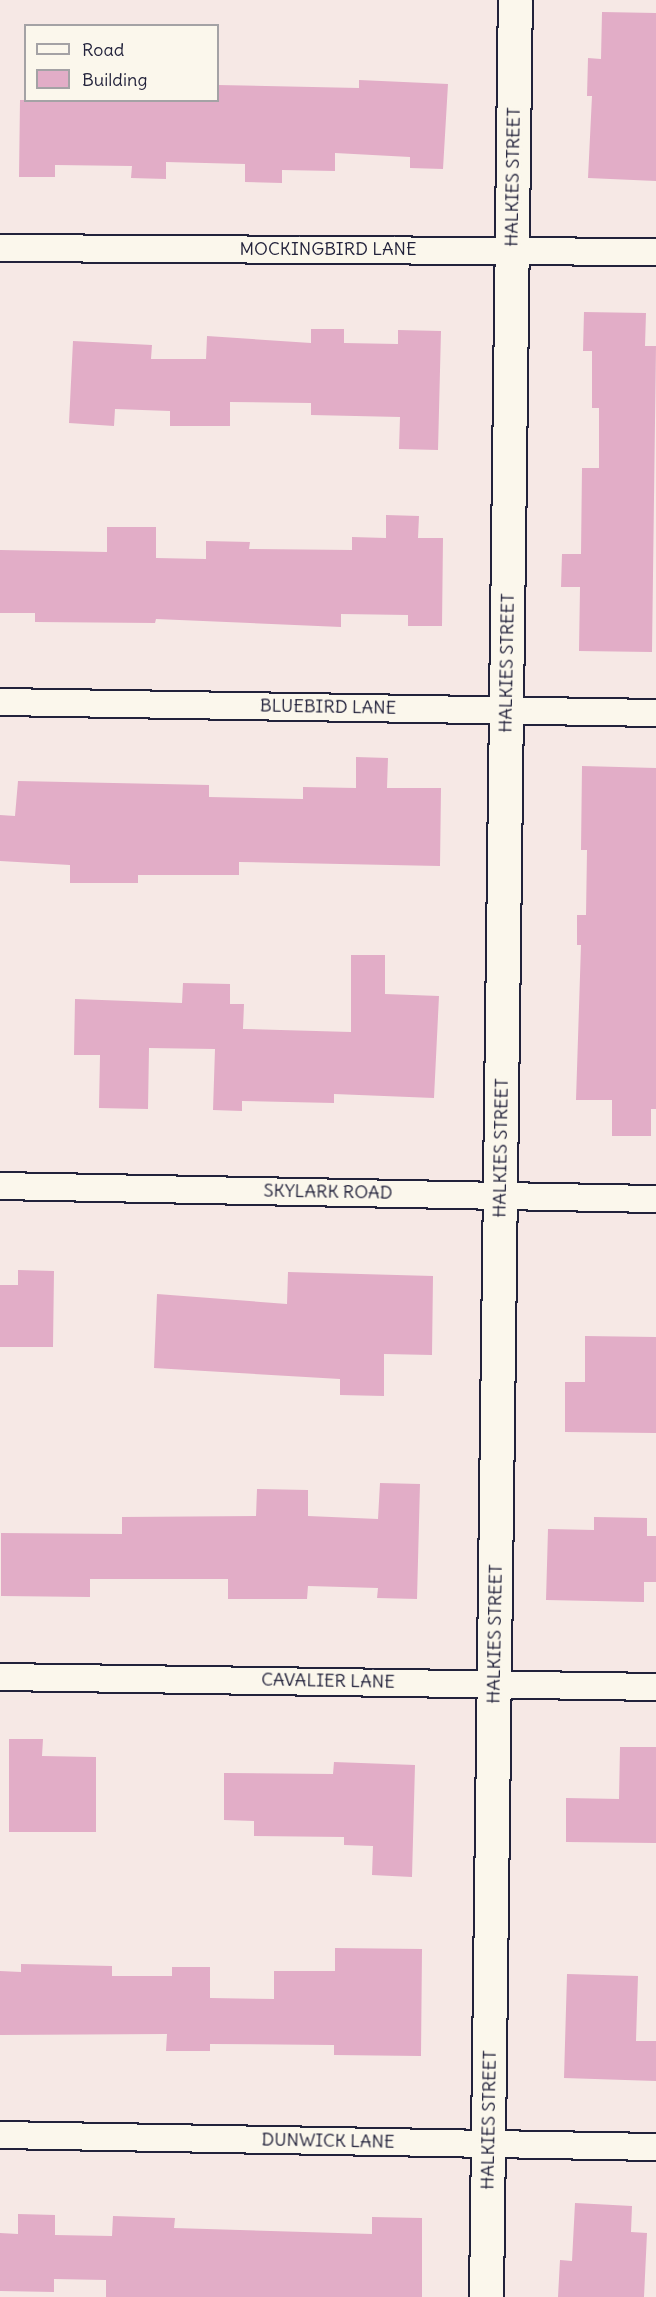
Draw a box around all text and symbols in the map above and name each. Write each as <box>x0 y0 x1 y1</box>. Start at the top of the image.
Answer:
legend <box>24 24 219 102</box>
text: Road <box>82 38 124 61</box>
text: Building <box>82 68 147 91</box>
street label: HALKIES STREET <box>501 107 525 247</box>
street label: MOCKINGBIRD LANE <box>239 238 417 260</box>
street label: HALKIES STREET <box>495 593 519 733</box>
street label: BLUEBIRD LANE <box>260 695 396 719</box>
street label: HALKIES STREET <box>489 1078 513 1218</box>
street label: SKYLARK ROAD <box>263 1180 393 1204</box>
street label: HALKIES STREET <box>483 1564 507 1704</box>
street label: CAVALIER LANE <box>261 1669 395 1693</box>
street label: HALKIES STREET <box>477 2050 501 2190</box>
street label: DUNWICK LANE <box>261 2129 395 2153</box>

